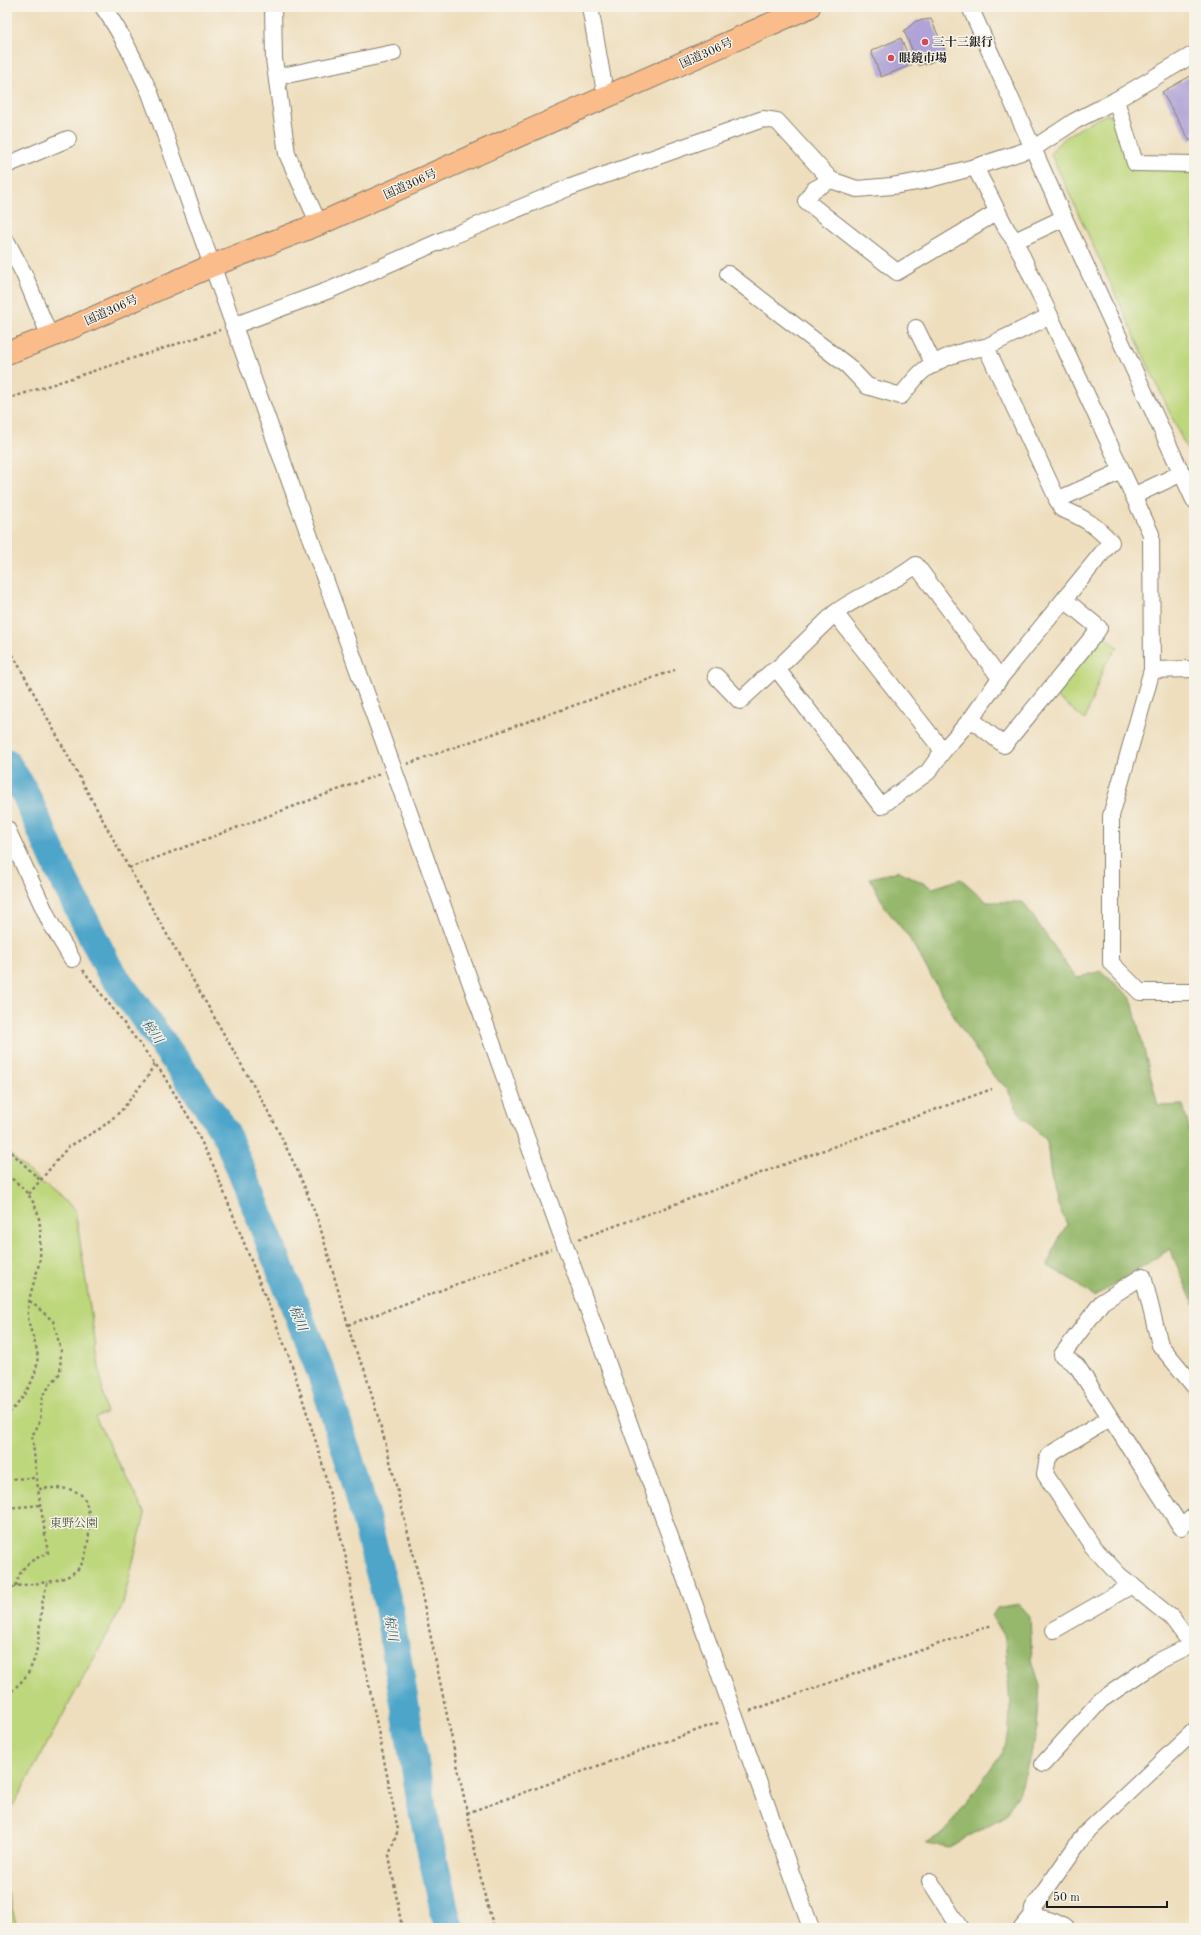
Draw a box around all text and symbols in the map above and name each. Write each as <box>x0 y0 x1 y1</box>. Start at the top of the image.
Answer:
street label: 国道306号 <box>677 35 735 71</box>
place label: 三十三銀行 <box>933 35 993 49</box>
marker: 三十三銀行 <box>920 37 930 47</box>
place label: 眼鏡市場 <box>899 51 947 65</box>
marker: 眼鏡市場 <box>886 53 896 63</box>
street label: 国道306号 <box>381 166 439 202</box>
street label: 国道306号 <box>82 292 140 328</box>
water label: 椋川 <box>139 1017 167 1048</box>
water label: 椋川 <box>287 1304 310 1335</box>
park label: 東野公園 <box>50 1516 98 1530</box>
water label: 椋川 <box>382 1614 401 1644</box>
scale bar <box>1047 1883 1167 1909</box>
text: 50 m <box>1053 1891 1080 1904</box>

